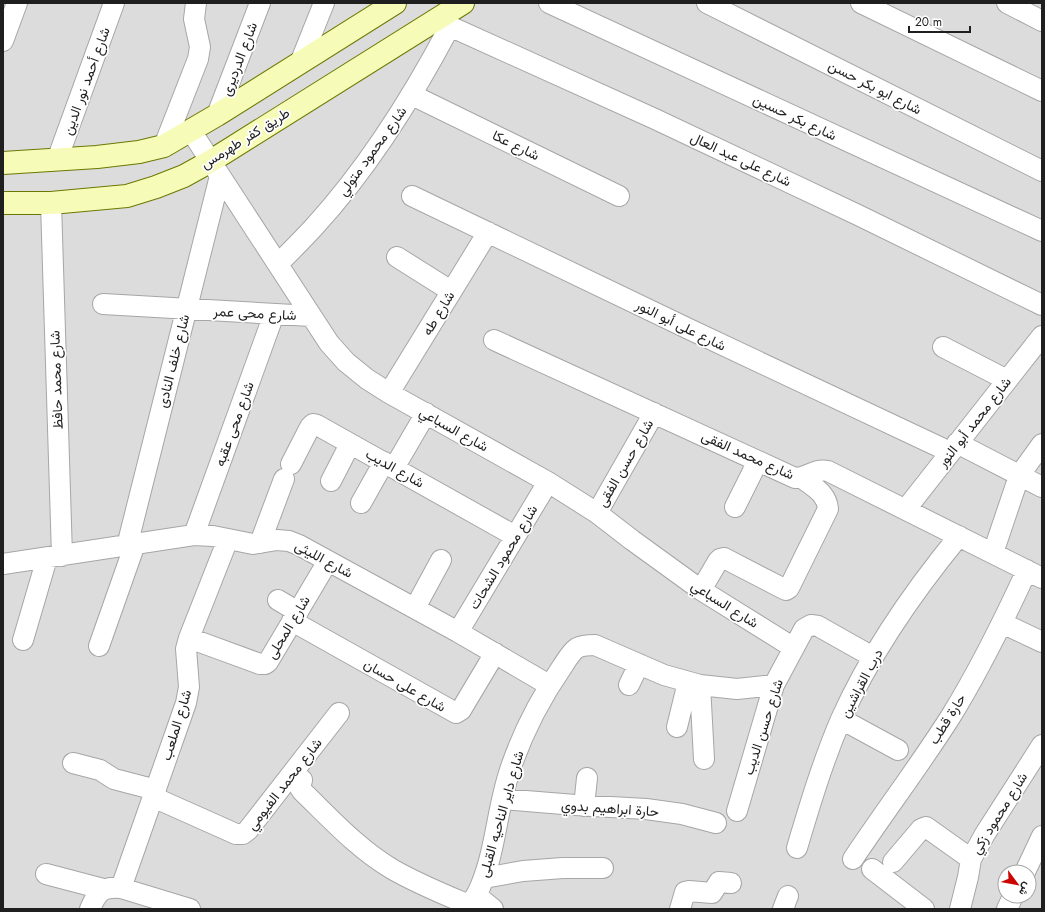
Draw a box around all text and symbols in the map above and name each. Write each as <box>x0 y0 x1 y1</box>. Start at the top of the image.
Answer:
scale bar <box>909 8 970 34</box>
text: 20 m <box>915 13 942 31</box>
street label: شارع الدرديرى <box>216 19 263 99</box>
street label: شارع أحمد نور الدين <box>57 24 116 138</box>
street label: شارع ابو بكر حسن <box>824 55 925 120</box>
street label: شارع بكر حسين <box>750 89 840 146</box>
street label: شارع محمود متولي <box>333 102 413 201</box>
street label: طريق كفر طهرمس <box>197 103 293 173</box>
street label: شارع عكا <box>488 125 543 166</box>
street label: شارع على عبد العال <box>687 127 795 192</box>
street label: شارع طه <box>417 287 460 340</box>
street label: شارع على أبو النور <box>631 294 730 356</box>
street label: شارع محى عمر <box>212 301 297 326</box>
street label: شارع خلف النادى <box>152 312 195 410</box>
street label: شارع محمد حافظ <box>44 330 69 430</box>
street label: شارع محمد أبو النور <box>932 373 1016 473</box>
street label: شارع محى عقبه <box>209 379 260 470</box>
street label: شارع السباعي <box>415 402 492 458</box>
street label: شارع حسن الفقى <box>592 415 659 511</box>
street label: شارع محمد الفقى <box>698 426 797 485</box>
street label: شارع الديب <box>361 444 428 493</box>
street label: شارع محمود الشحات <box>464 501 543 614</box>
street label: شارع الليثى <box>291 535 357 584</box>
street label: شارع السباعي <box>686 575 763 634</box>
street label: شارع المحلى <box>261 592 316 663</box>
street label: درب القراشين <box>834 645 888 721</box>
street label: شارع على حسان <box>360 653 450 717</box>
street label: شارع حسن الديب <box>738 676 789 778</box>
street label: شارع الملعب <box>156 687 197 763</box>
street label: حارة قطب <box>924 690 970 748</box>
street label: شارع محمد الفيومي <box>242 734 328 836</box>
street label: شارع داير الناحيه القبلى <box>473 748 530 880</box>
street label: شارع محمود زكي <box>966 768 1034 859</box>
street label: حارة ابراهيم بدوي <box>560 795 660 823</box>
north arrow <box>997 864 1037 904</box>
text: ش <box>1015 879 1036 899</box>

